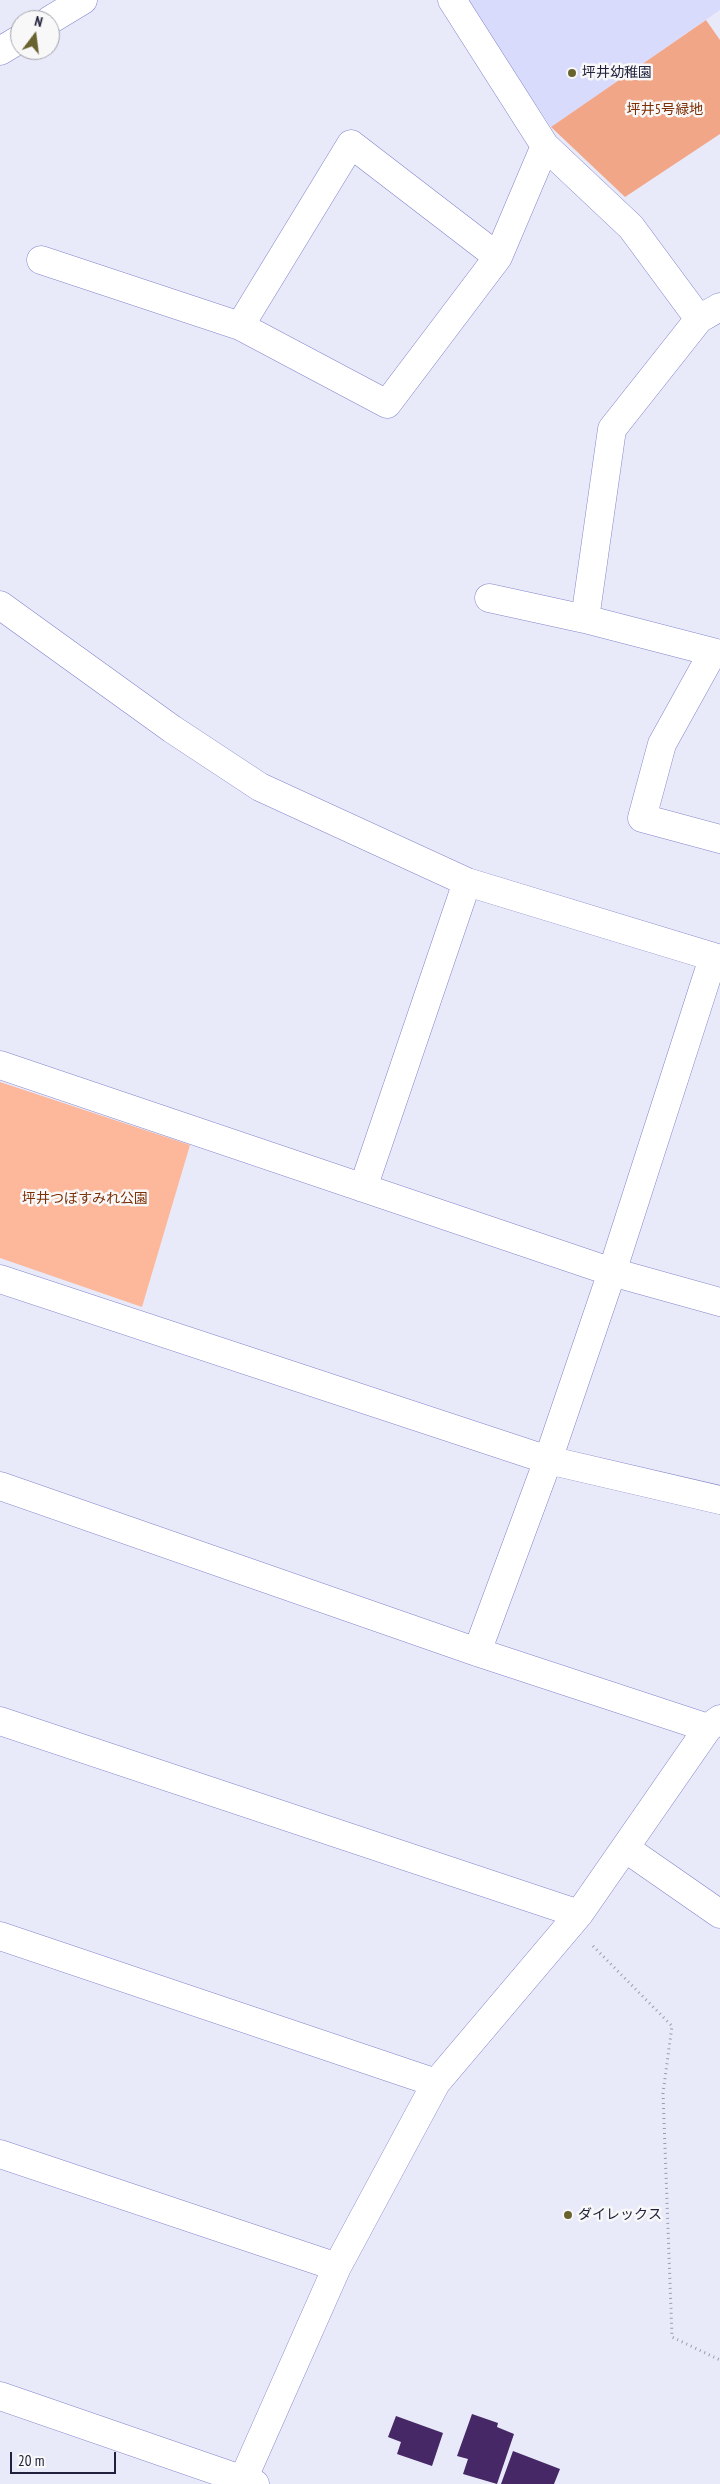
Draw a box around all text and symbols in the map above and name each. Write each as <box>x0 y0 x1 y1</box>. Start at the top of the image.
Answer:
north arrow <box>10 10 60 60</box>
text: N <box>33 12 45 31</box>
place label: 坪井幼稚園 <box>582 65 652 81</box>
marker: 坪井幼稚園 <box>566 67 578 79</box>
park label: 坪井5号緑地 <box>627 102 703 118</box>
park label: 坪井つぼすみれ公園 <box>22 1191 148 1207</box>
place label: ダイレックス <box>578 2207 662 2223</box>
marker: ダイレックス <box>562 2209 574 2221</box>
scale bar <box>12 2442 119 2474</box>
text: 20 m <box>18 2451 44 2470</box>

